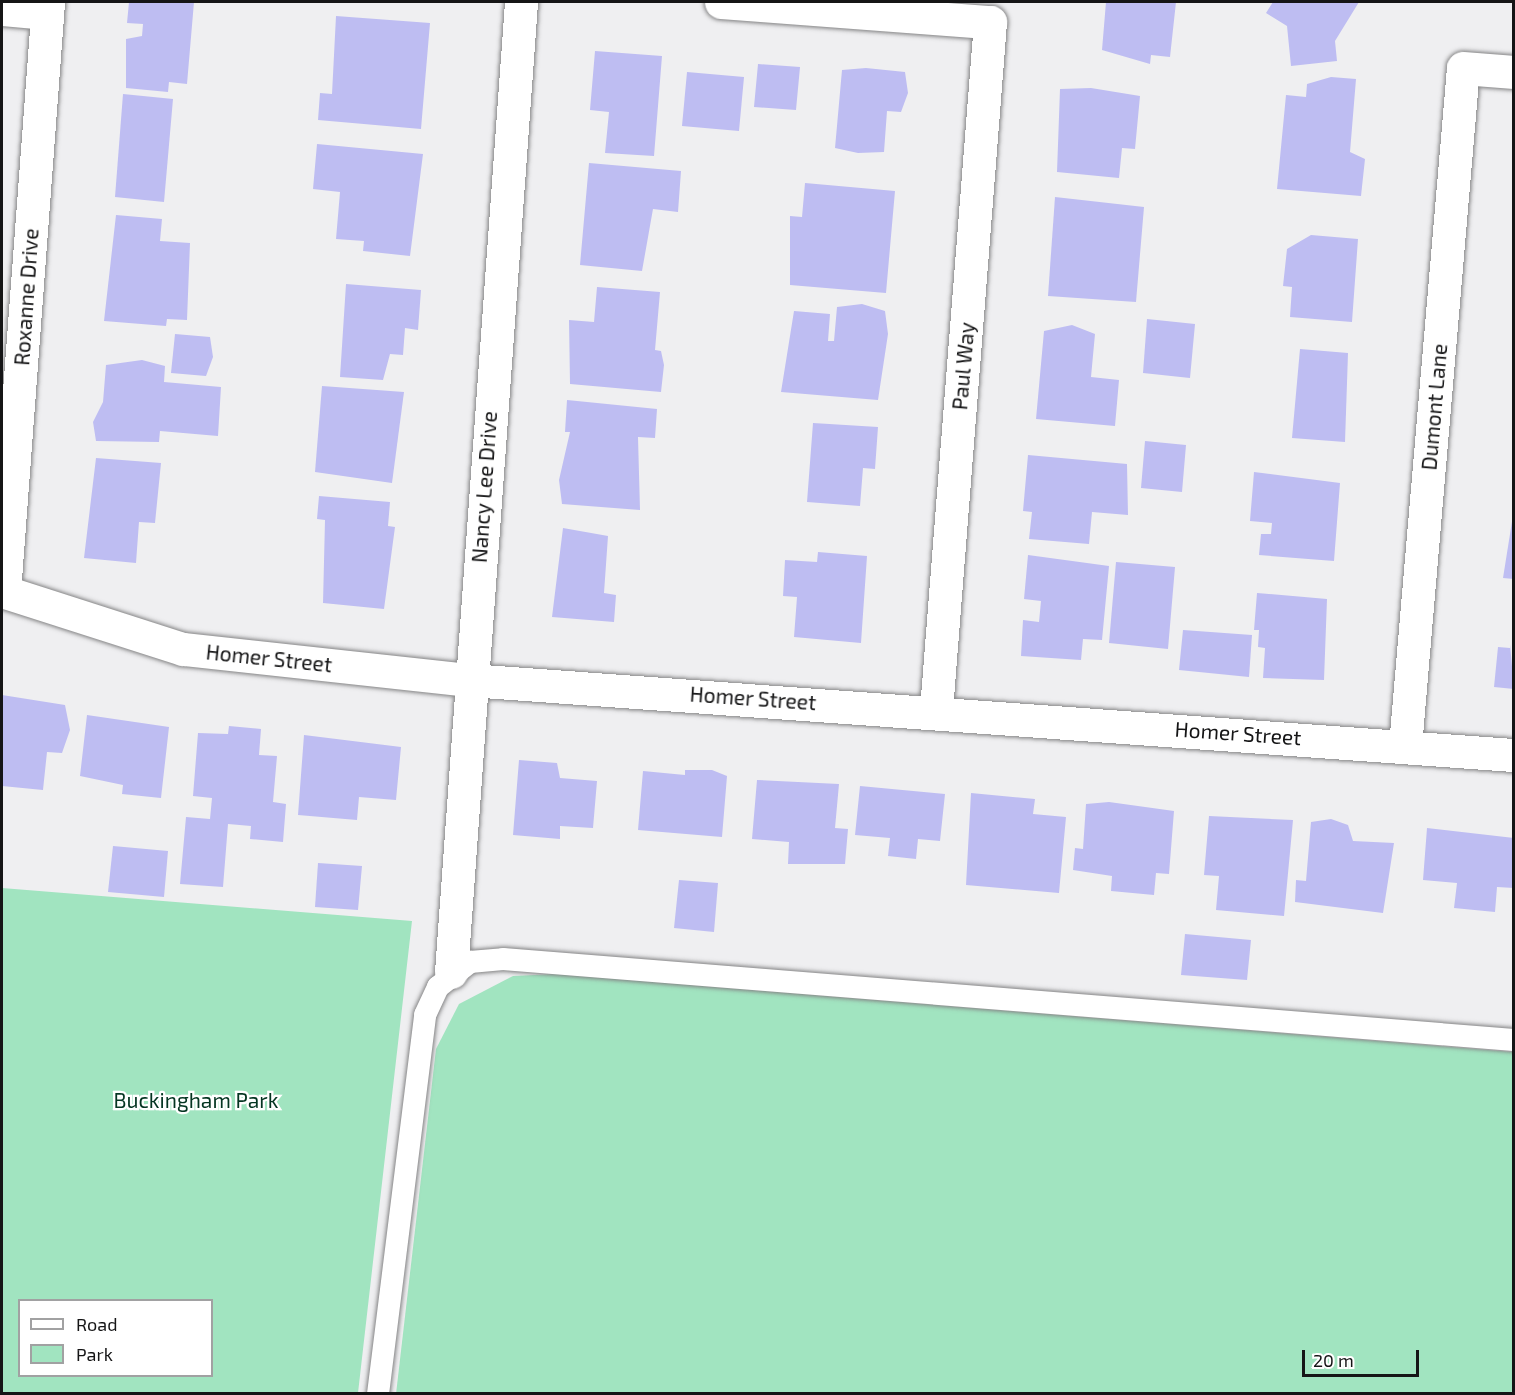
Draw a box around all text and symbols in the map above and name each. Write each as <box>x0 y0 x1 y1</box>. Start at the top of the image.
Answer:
street label: Roxanne Drive <box>9 228 43 366</box>
street label: Paul Way <box>947 321 979 411</box>
street label: Dumont Lane <box>1416 343 1452 471</box>
street label: Nancy Lee Drive <box>466 410 502 564</box>
street label: Homer Street <box>204 639 334 677</box>
street label: Homer Street <box>689 681 817 715</box>
street label: Homer Street <box>1174 716 1302 750</box>
park label: Buckingham Park <box>114 1087 278 1113</box>
legend <box>18 1299 213 1377</box>
text: Road <box>76 1313 117 1335</box>
scale bar <box>1305 1338 1422 1376</box>
text: Park <box>76 1343 113 1365</box>
text: 20 m <box>1313 1349 1354 1371</box>

